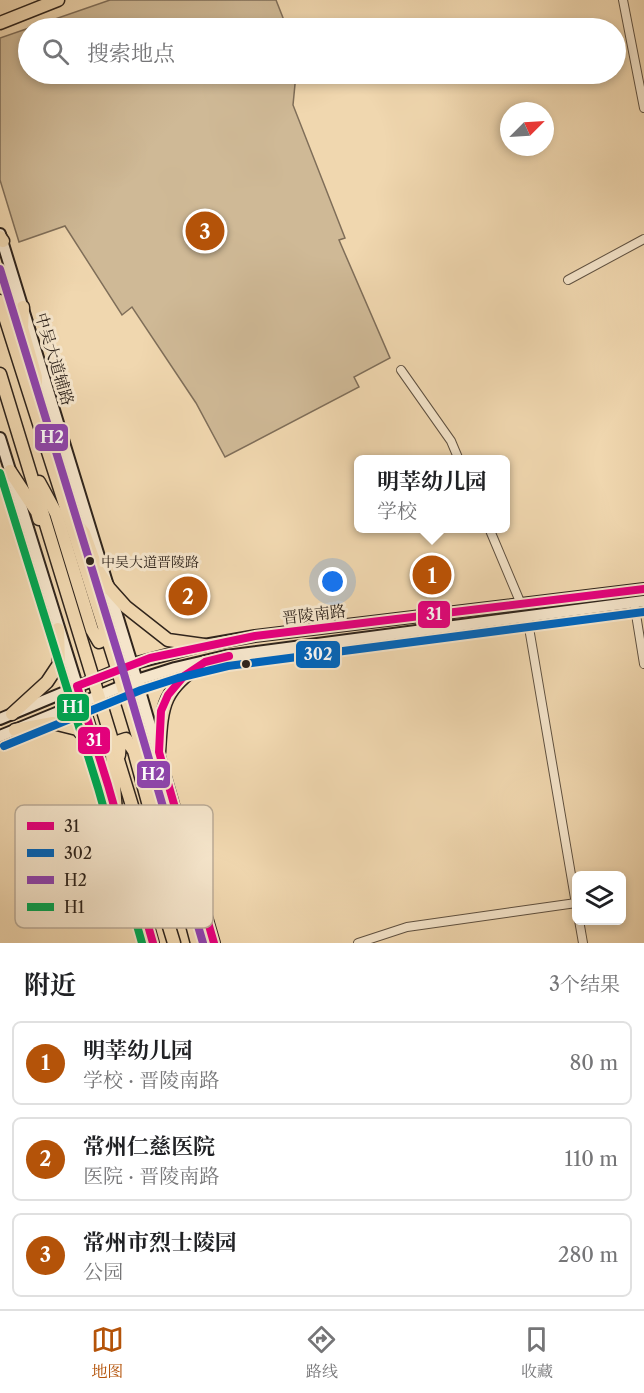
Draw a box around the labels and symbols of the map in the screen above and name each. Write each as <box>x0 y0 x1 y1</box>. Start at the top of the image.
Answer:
north arrow <box>500 102 554 156</box>
pin: 3 <box>186 208 224 254</box>
street label: 中吴大道辅路 <box>31 310 79 408</box>
line badge: H2 <box>34 423 69 452</box>
text: H2 <box>40 427 64 447</box>
pin: 1 <box>412 552 452 598</box>
place label: 中吴大道晋陵路 <box>101 553 199 571</box>
marker: 中吴大道晋陵路 <box>84 555 96 567</box>
your location <box>318 567 347 596</box>
pin: 2 <box>168 574 207 618</box>
street label: 晋陵南路 <box>281 600 347 628</box>
line badge: 31 <box>417 600 451 629</box>
text: 31 <box>426 604 443 624</box>
line badge: 302 <box>295 640 341 669</box>
text: 302 <box>304 644 332 664</box>
unlabelled marker <box>240 658 252 670</box>
line badge: H1 <box>56 693 90 722</box>
text: H1 <box>62 697 85 717</box>
line badge: 31 <box>77 726 111 755</box>
text: 31 <box>86 730 103 750</box>
line badge: H2 <box>136 760 171 789</box>
text: H2 <box>141 764 165 784</box>
legend <box>15 805 213 928</box>
text: 31 <box>64 816 80 836</box>
text: 302 <box>64 843 92 863</box>
text: H2 <box>64 870 87 890</box>
text: H1 <box>64 897 85 917</box>

